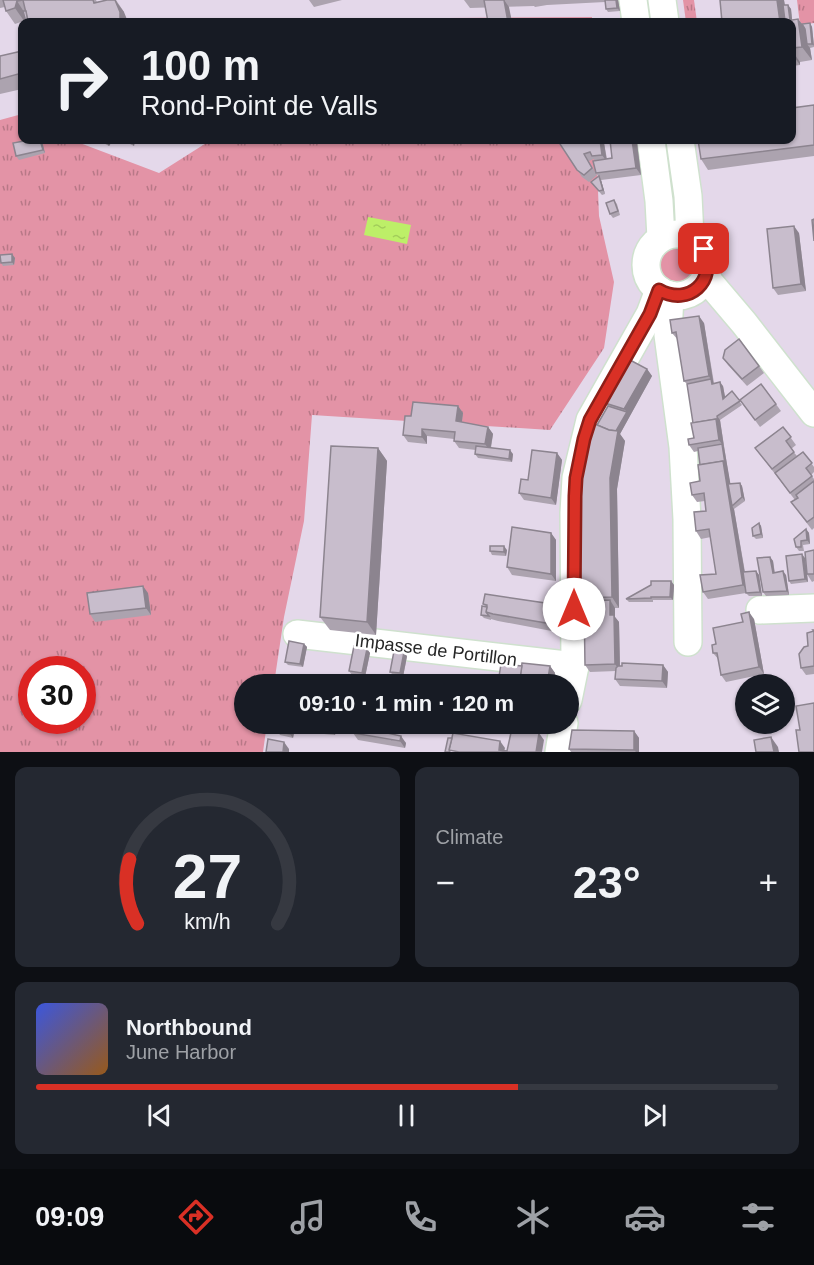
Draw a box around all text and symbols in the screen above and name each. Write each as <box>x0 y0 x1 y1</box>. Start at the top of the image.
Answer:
icon: right <box>42 42 120 120</box>
text: 100 m <box>141 42 260 89</box>
text: Rond-Point de Valls <box>141 91 378 121</box>
pin <box>678 223 729 274</box>
icon: arrive <box>687 232 720 265</box>
position arrow <box>542 577 606 641</box>
street label: Impasse de Portillon <box>354 630 518 670</box>
speed limit sign: 30 <box>18 656 96 734</box>
map controls <box>735 674 795 734</box>
button: layers <box>735 674 795 734</box>
text: 09:10 · 1 min · 120 m <box>299 691 514 716</box>
text: Climate <box>436 826 503 848</box>
text: 27 <box>173 842 242 911</box>
text: 23° <box>573 857 641 908</box>
text: − <box>436 864 455 901</box>
text: + <box>759 864 778 901</box>
text: km/h <box>184 910 230 934</box>
text: Northbound <box>126 1015 252 1040</box>
text: June Harbor <box>126 1041 236 1063</box>
icon: previous <box>143 1099 176 1132</box>
icon: pause <box>390 1099 423 1132</box>
icon: next <box>638 1099 671 1132</box>
icon: directions <box>175 1196 217 1238</box>
icon: music <box>287 1196 329 1238</box>
icon: phone <box>399 1196 441 1238</box>
icon: climate <box>512 1196 554 1238</box>
icon: car <box>624 1196 666 1238</box>
icon: filters <box>737 1196 779 1238</box>
text: 09:09 <box>35 1202 104 1232</box>

